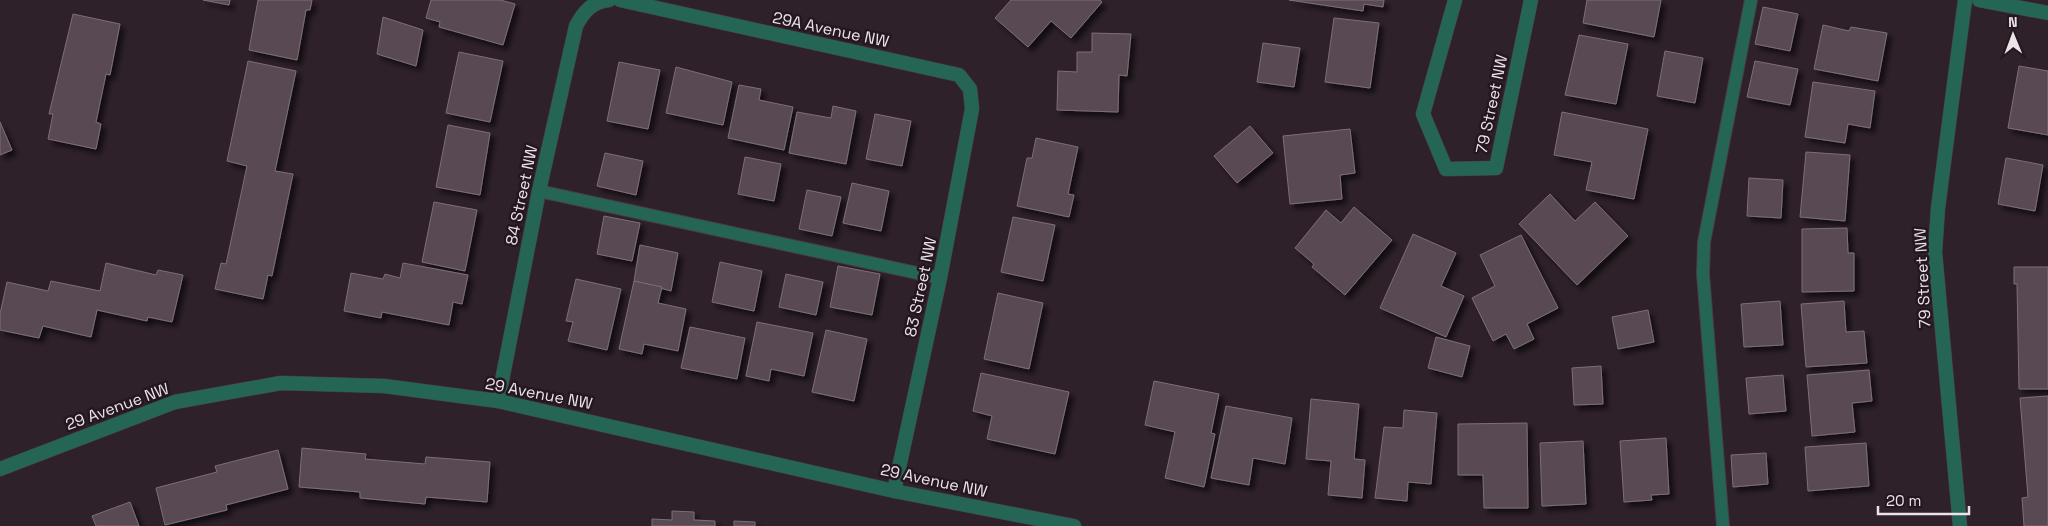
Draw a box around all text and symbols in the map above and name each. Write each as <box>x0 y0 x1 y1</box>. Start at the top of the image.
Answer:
street label: 29A Avenue NW <box>771 7 891 52</box>
north arrow <box>1988 10 2038 60</box>
text: N <box>2008 13 2018 31</box>
street label: 79 Street NW <box>1471 53 1512 155</box>
street label: 84 Street NW <box>501 143 542 247</box>
street label: 79 Street NW <box>1909 227 1936 329</box>
street label: 83 Street NW <box>900 235 941 339</box>
street label: 29 Avenue NW <box>484 373 594 414</box>
street label: 29 Avenue NW <box>63 378 172 435</box>
street label: 29 Avenue NW <box>879 459 989 502</box>
scale bar <box>1878 484 1969 516</box>
text: 20 m <box>1886 491 1921 510</box>

